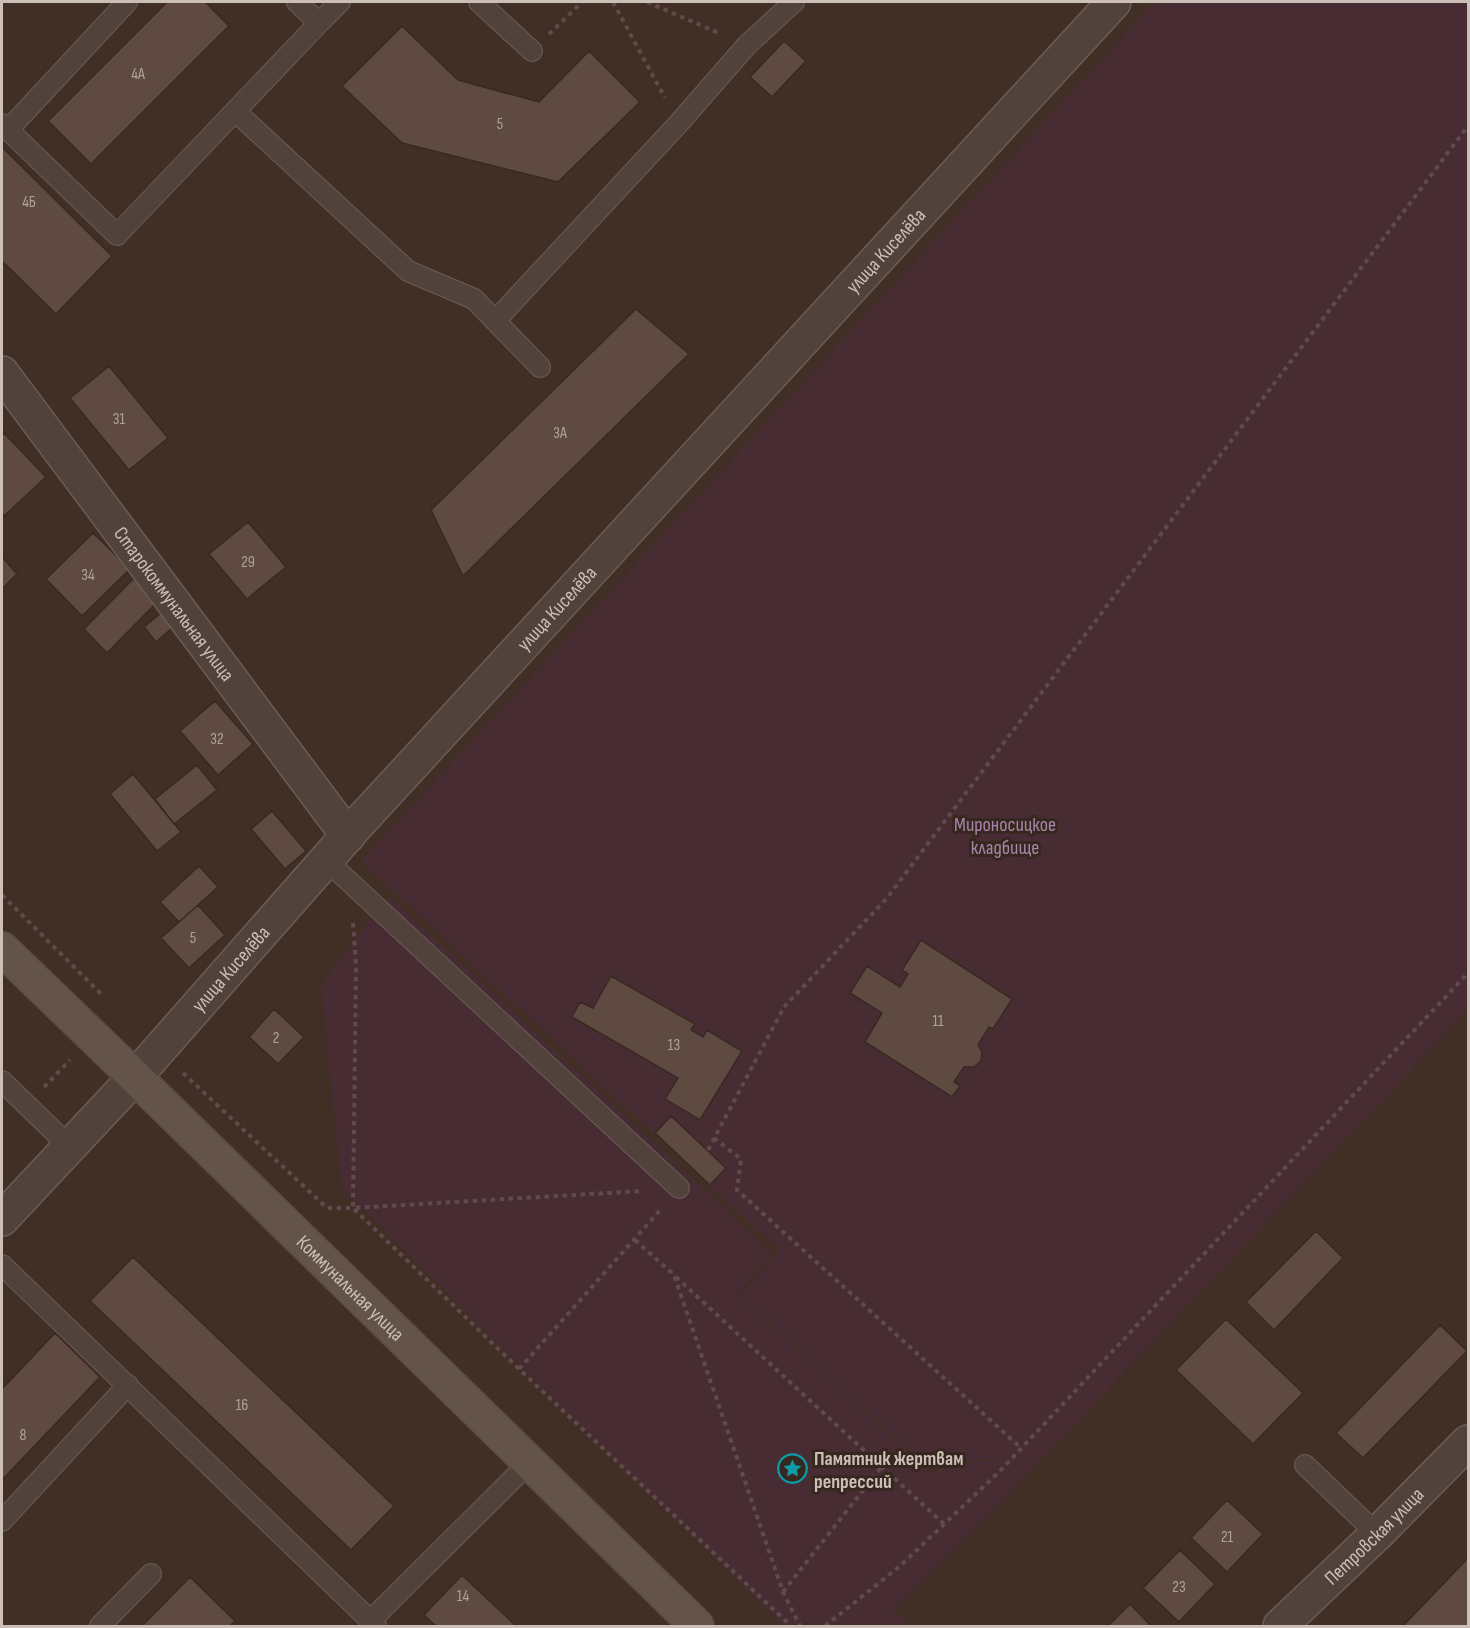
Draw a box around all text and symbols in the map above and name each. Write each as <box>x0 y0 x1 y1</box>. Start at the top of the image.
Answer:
house number: 4А <box>131 65 145 84</box>
house number: 5 <box>497 115 503 134</box>
house number: 4Б <box>22 193 36 212</box>
street label: улица Киселёва <box>841 204 931 299</box>
house number: 31 <box>113 410 126 429</box>
house number: 3А <box>553 424 567 443</box>
street label: Старокоммунальная улица <box>108 522 239 686</box>
house number: 29 <box>241 553 255 572</box>
street label: улица Киселёва <box>512 561 602 656</box>
house number: 34 <box>81 566 95 585</box>
house number: 32 <box>210 730 224 749</box>
park label: Мироносицкое кладбище <box>954 813 1056 860</box>
street label: улица Киселёва <box>187 921 275 1017</box>
house number: 5 <box>190 929 196 948</box>
house number: 11 <box>932 1012 944 1031</box>
house number: 2 <box>273 1029 279 1048</box>
house number: 13 <box>668 1036 680 1055</box>
street label: Коммунальная улица <box>291 1230 409 1346</box>
house number: 16 <box>236 1396 248 1415</box>
house number: 8 <box>19 1426 27 1445</box>
place label: Памятник жертвам репрессий <box>814 1447 963 1494</box>
place icon: Памятник жертвам репрессий <box>777 1453 809 1485</box>
street label: Петровская улица <box>1320 1483 1429 1590</box>
house number: 21 <box>1221 1528 1234 1547</box>
house number: 23 <box>1172 1578 1186 1597</box>
house number: 14 <box>457 1587 469 1606</box>

